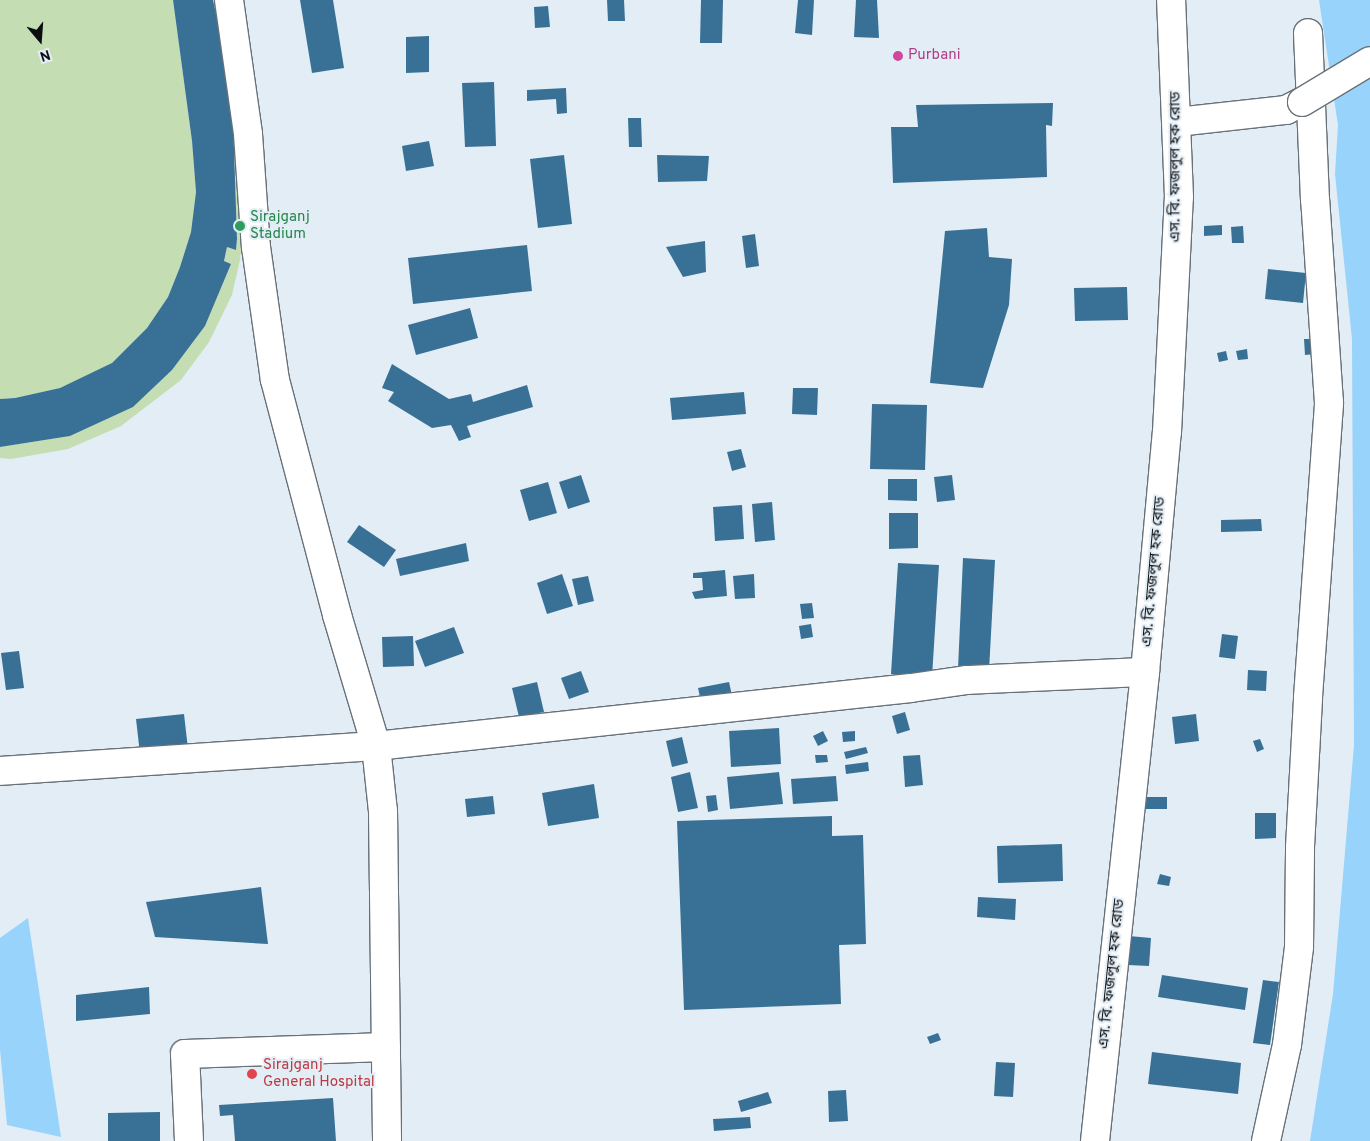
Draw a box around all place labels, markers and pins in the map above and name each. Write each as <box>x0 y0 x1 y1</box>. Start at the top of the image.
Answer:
place label: Purbani <box>908 47 961 65</box>
marker: Purbani <box>892 50 904 62</box>
place label: Sirajganj Stadium <box>250 208 310 243</box>
marker: Sirajganj Stadium <box>234 220 246 232</box>
place label: Sirajganj General Hospital <box>263 1056 375 1091</box>
marker: Sirajganj General Hospital <box>245 1067 259 1081</box>

